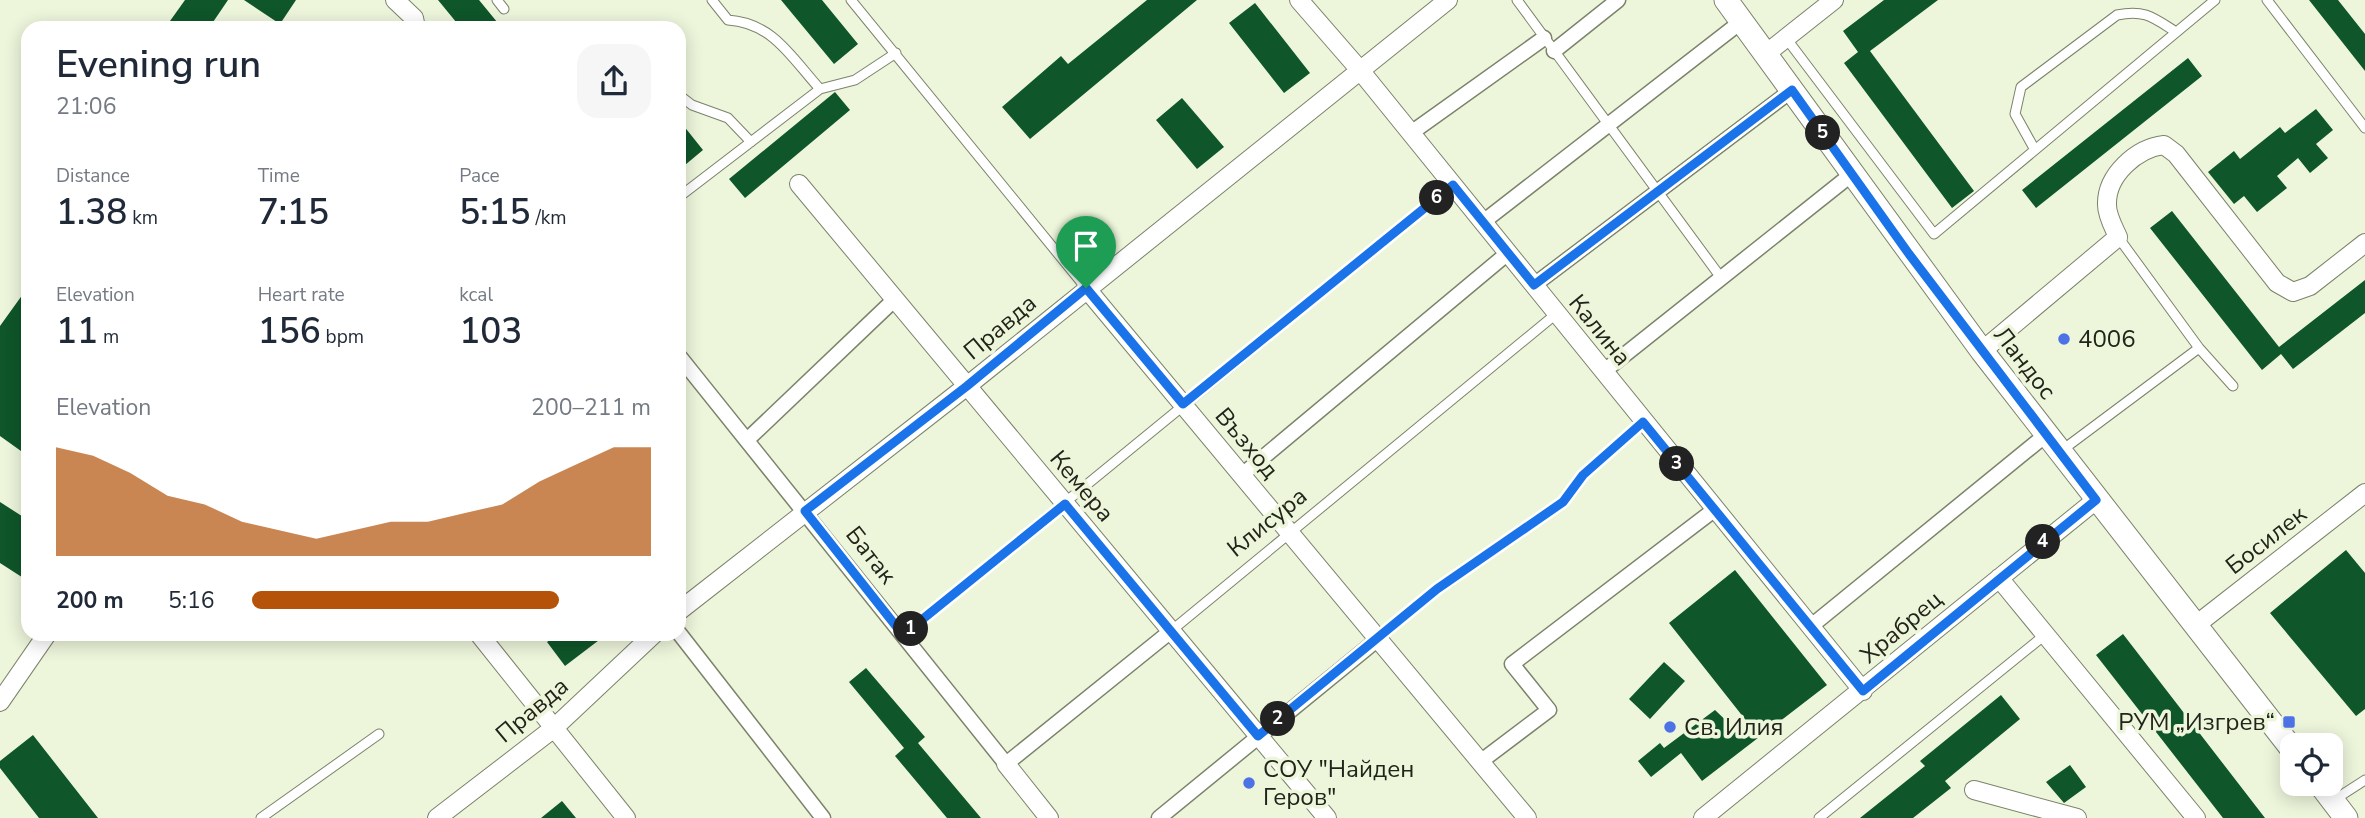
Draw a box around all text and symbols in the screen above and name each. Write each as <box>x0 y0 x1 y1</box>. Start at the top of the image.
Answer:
text: Evening run <box>56 39 261 90</box>
button: share <box>577 44 651 118</box>
text: 21:06 <box>56 91 116 122</box>
pin: 5 <box>1806 116 1840 150</box>
text: 5 <box>1817 119 1828 145</box>
text: Distance <box>56 163 130 189</box>
text: Time <box>258 163 300 189</box>
text: Pace <box>459 163 500 189</box>
pin: 6 <box>1420 180 1454 216</box>
text: 6 <box>1431 184 1442 210</box>
text: 1.38 <box>56 189 127 236</box>
text: 7:15 <box>258 189 329 236</box>
text: 5:15 <box>459 189 531 236</box>
text: km <box>127 205 158 231</box>
text: /km <box>531 205 567 231</box>
pin <box>1056 216 1116 288</box>
icon: arrive <box>1067 227 1105 265</box>
text: Elevation <box>56 282 135 308</box>
text: Heart rate <box>258 282 345 308</box>
text: kcal <box>459 282 493 308</box>
street label: Правда <box>957 287 1043 367</box>
street label: Калина <box>1561 288 1639 372</box>
text: 11 <box>56 308 98 355</box>
text: 156 <box>258 308 321 355</box>
text: 103 <box>459 308 522 355</box>
street label: Ландос <box>1987 320 2063 406</box>
place label: 4006 <box>2078 323 2136 355</box>
text: m <box>98 324 119 350</box>
text: bpm <box>321 324 364 350</box>
marker: 4006 <box>2056 331 2072 347</box>
text: Elevation <box>56 392 151 423</box>
text: 200–211 m <box>531 392 651 423</box>
street label: Възход <box>1208 401 1286 485</box>
street label: Кемера <box>1043 443 1121 529</box>
pin: 3 <box>1660 447 1694 482</box>
text: 3 <box>1671 450 1682 476</box>
street label: Клисура <box>1220 480 1314 564</box>
street label: Босилек <box>2219 498 2313 582</box>
street label: Батак <box>838 520 904 591</box>
pin: 4 <box>2025 524 2060 560</box>
text: 4 <box>2037 528 2048 554</box>
street label: Храбрец <box>1853 583 1949 671</box>
text: 200 m <box>56 585 124 616</box>
text: 5:16 <box>168 585 215 616</box>
pin: 1 <box>894 612 928 646</box>
text: 1 <box>905 615 916 641</box>
street label: Правда <box>489 670 575 750</box>
pin: 2 <box>1260 702 1296 736</box>
text: 2 <box>1272 705 1283 731</box>
place label: РУМ „Изгрев“ <box>2118 706 2275 738</box>
place label: Св. Илия <box>1684 711 1783 743</box>
marker: РУМ „Изгрев“ <box>2281 714 2297 730</box>
marker: Св. Илия <box>1662 719 1678 735</box>
map controls <box>2280 733 2343 796</box>
button: locate <box>2280 733 2343 796</box>
place label: СОУ "Найден Геров" <box>1263 753 1414 813</box>
marker: СОУ "Найден Геров" <box>1241 775 1257 791</box>

